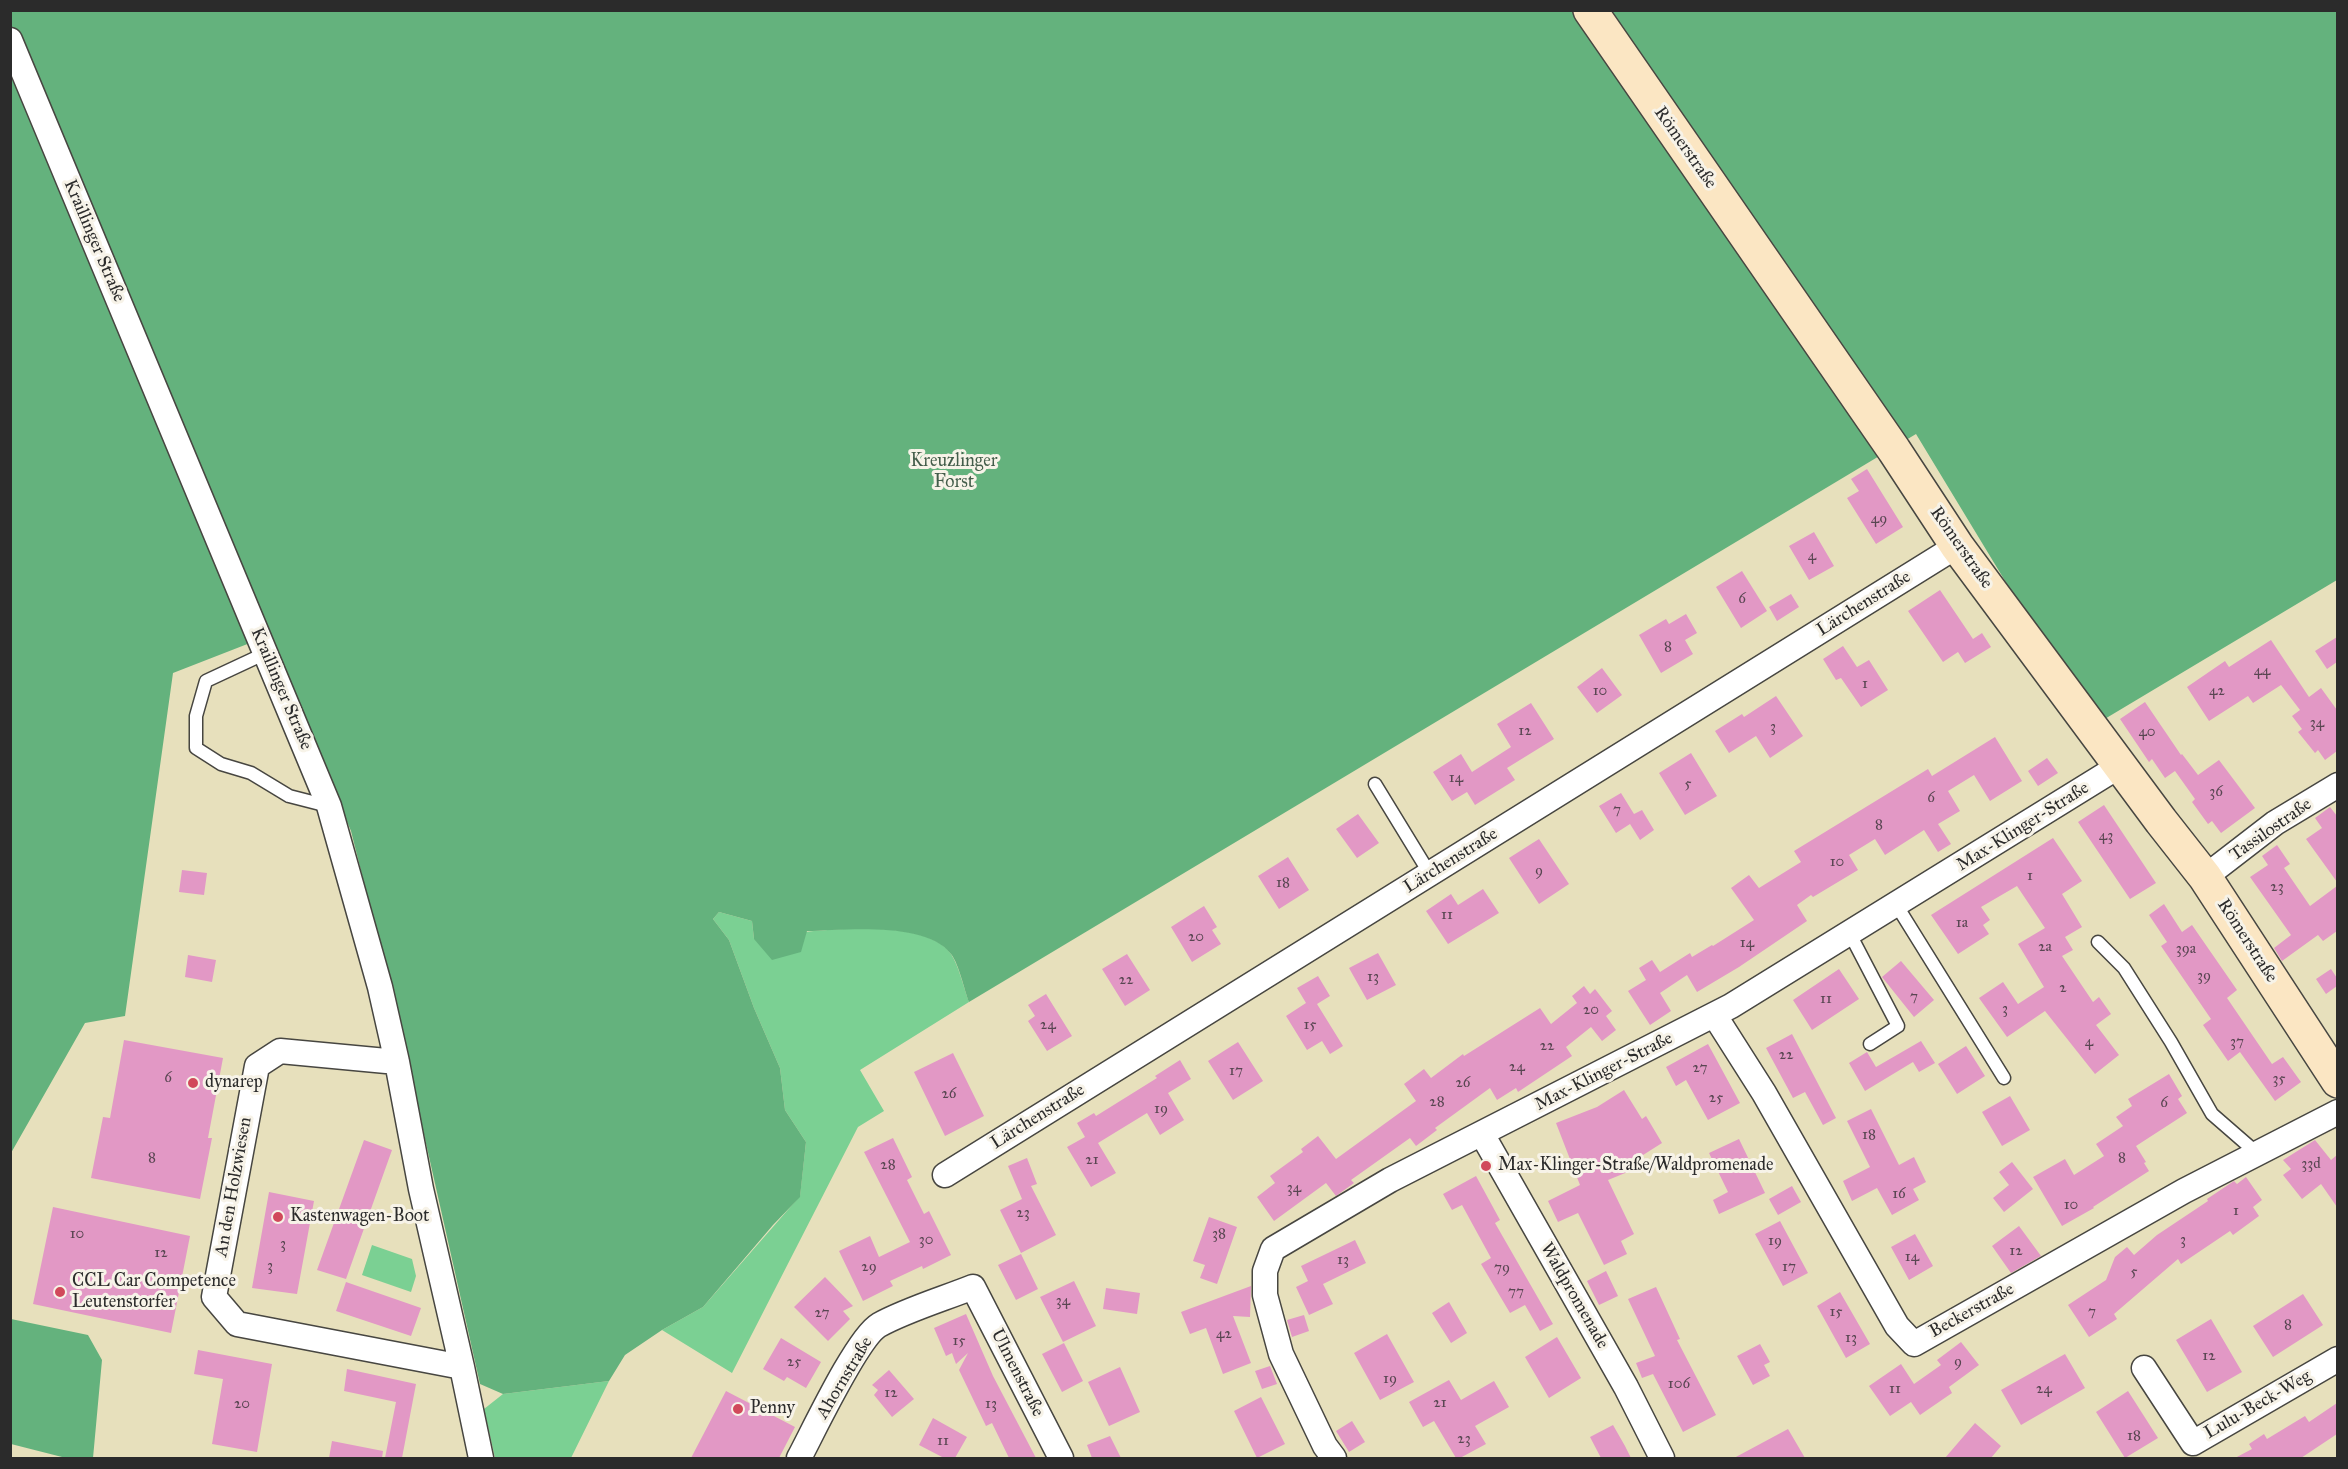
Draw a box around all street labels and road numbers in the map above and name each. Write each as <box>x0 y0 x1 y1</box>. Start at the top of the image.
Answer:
street label: Römerstraße <box>1649 103 1721 193</box>
street label: Kraillinger Straße <box>58 177 130 305</box>
street label: Römerstraße <box>1925 503 1997 593</box>
street label: Lärchenstraße <box>1813 567 1915 641</box>
street label: Kraillinger Straße <box>245 625 317 753</box>
street label: Max-Klinger-Straße <box>1953 778 2093 876</box>
street label: Tassilostraße <box>2226 794 2316 866</box>
street label: Lärchenstraße <box>1400 824 1502 898</box>
street label: Römerstraße <box>2212 895 2282 987</box>
street label: Max-Klinger-Straße <box>1531 1028 1677 1116</box>
street label: Lärchenstraße <box>987 1080 1089 1154</box>
street label: An den Holzwiesen <box>211 1115 257 1259</box>
street label: Waldpromenade <box>1535 1239 1613 1353</box>
street label: Beckerstraße <box>1926 1279 2018 1343</box>
street label: Ulmenstraße <box>986 1326 1048 1420</box>
street label: Ahornstraße <box>812 1333 878 1423</box>
street label: Lulu-Beck-Weg <box>2201 1366 2315 1444</box>

